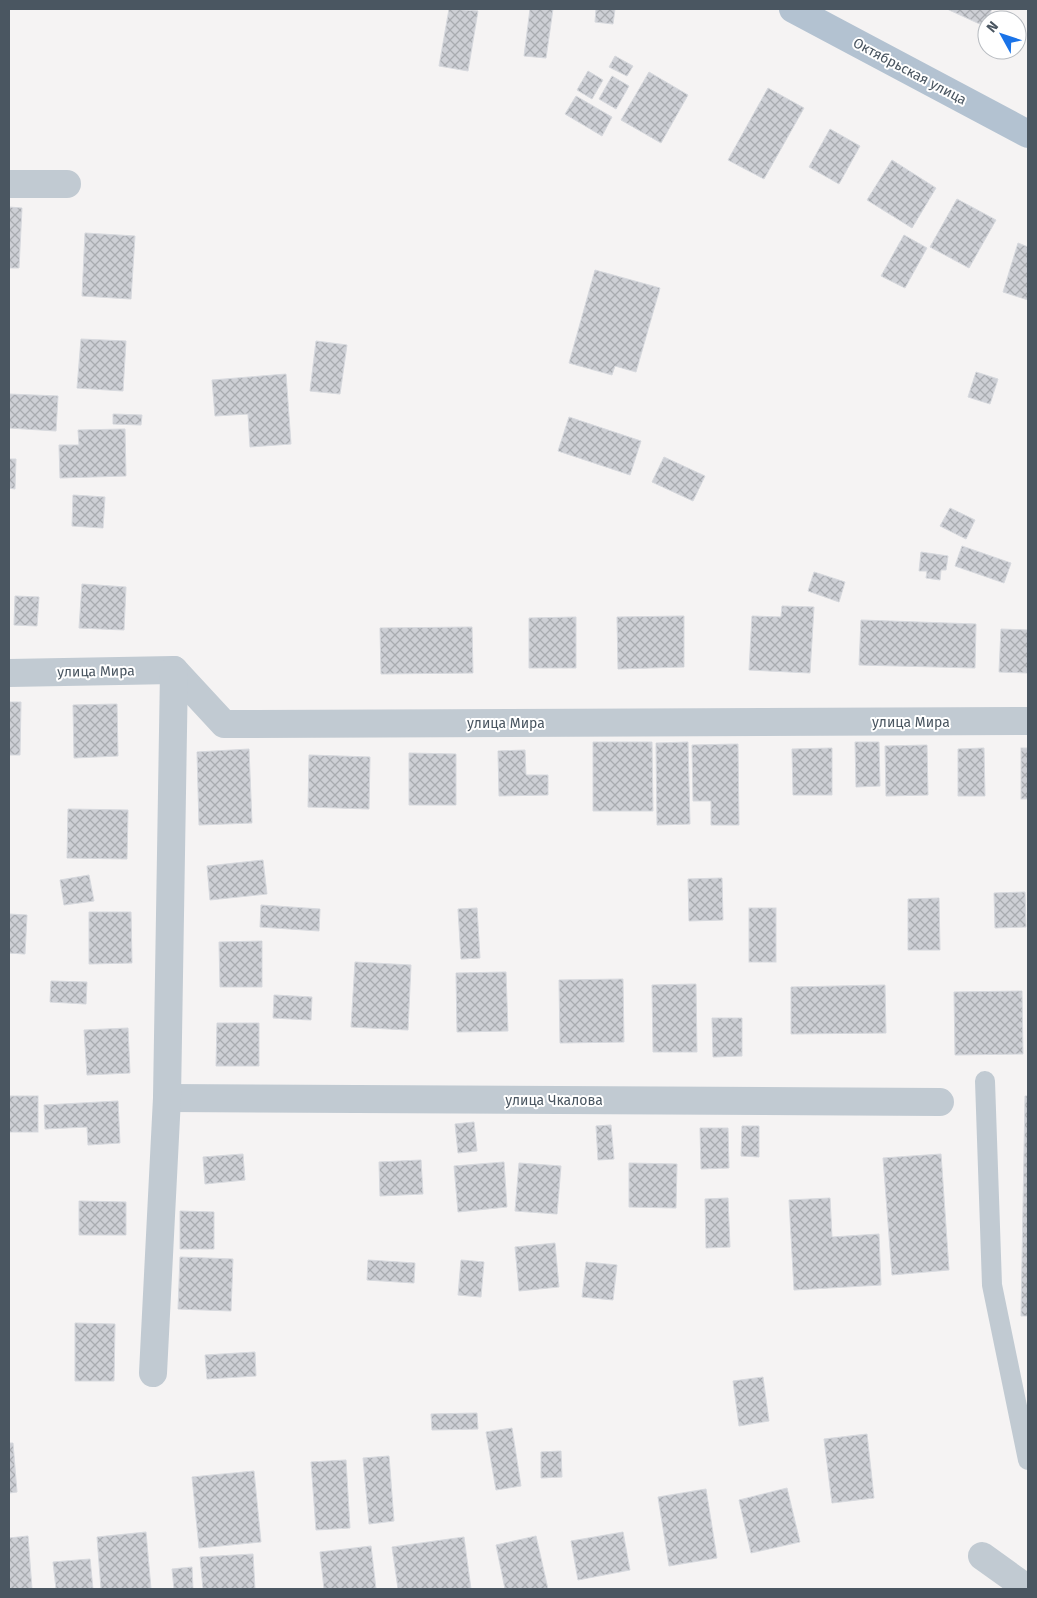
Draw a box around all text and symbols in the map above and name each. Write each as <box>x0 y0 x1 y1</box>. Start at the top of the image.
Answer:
north arrow <box>977 10 1027 60</box>
text: N <box>983 18 1002 36</box>
street label: Октябрьская улица <box>850 34 969 109</box>
street label: улица Мира <box>57 662 135 681</box>
street label: улица Мира <box>872 714 950 731</box>
street label: улица Мира <box>467 715 545 732</box>
street label: улица Чкалова <box>505 1092 603 1109</box>

